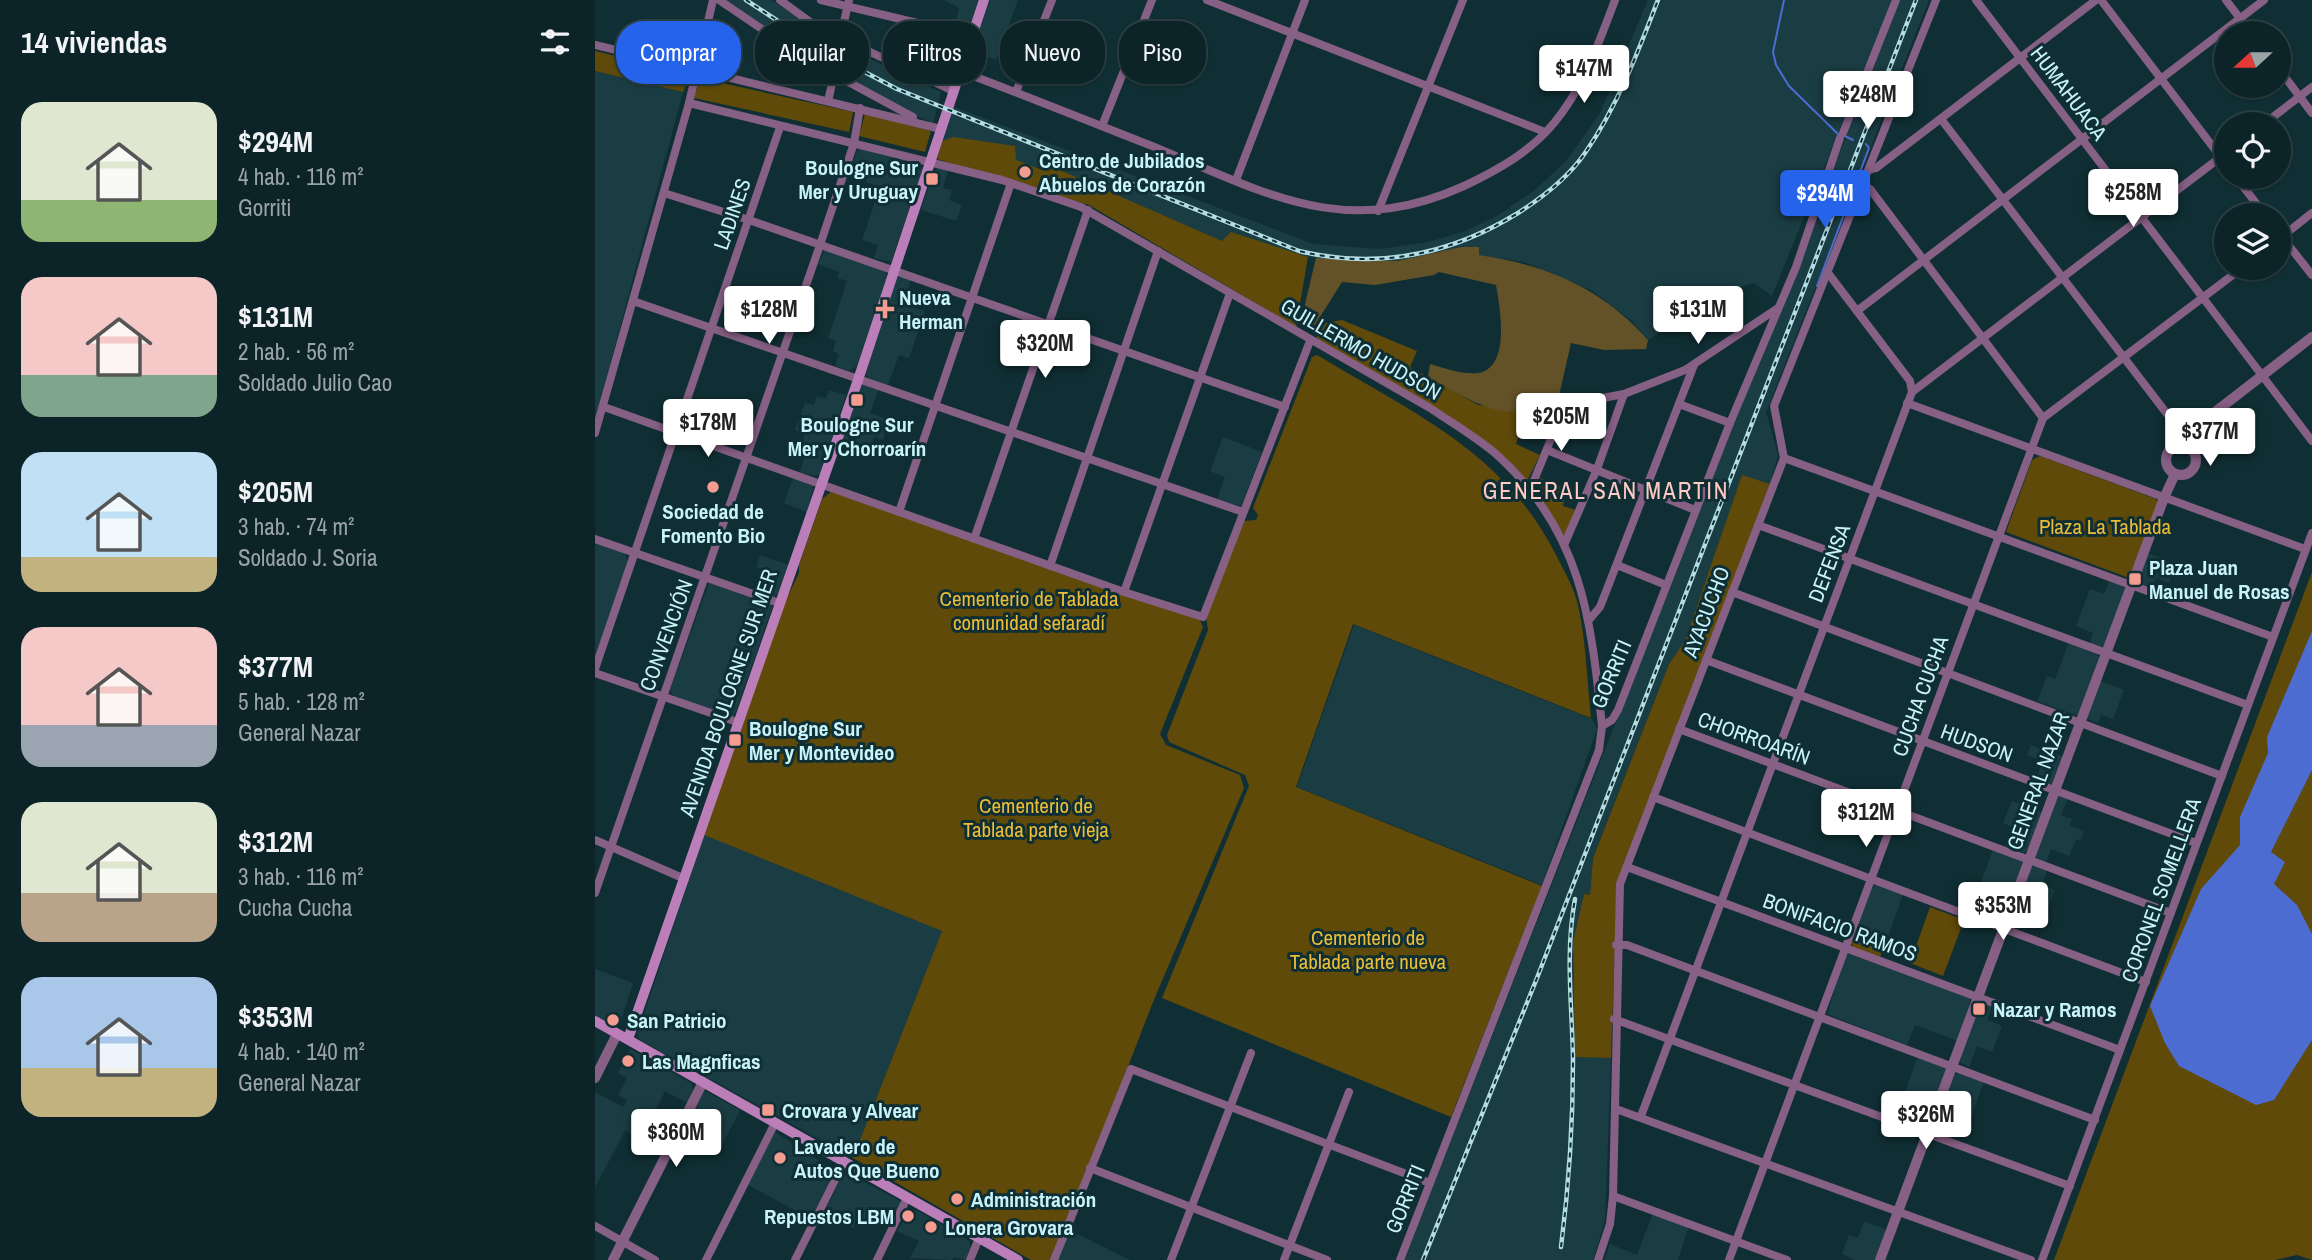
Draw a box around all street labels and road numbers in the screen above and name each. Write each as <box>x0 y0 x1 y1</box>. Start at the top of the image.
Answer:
street label: HUMAHUACA <box>2024 40 2114 146</box>
street label: LADINES <box>706 174 758 254</box>
street label: GUILLERMO HUDSON <box>1275 291 1447 407</box>
street label: DEFENSA <box>1801 519 1857 606</box>
street label: AYACUCHO <box>1675 562 1737 663</box>
street label: AVENIDA BOULOGNE SUR MER <box>672 565 784 822</box>
street label: CONVENCIÓN <box>632 575 700 695</box>
street label: CUCHA CUCHA <box>1885 631 1955 760</box>
street label: GORRITI <box>1584 635 1638 713</box>
street label: CHORROARÍN <box>1694 704 1814 772</box>
street label: GENERAL NAZAR <box>2000 708 2076 854</box>
street label: HUDSON <box>1937 717 2017 769</box>
street label: CORONEL SOMELLERA <box>2114 793 2208 986</box>
street label: BONIFACIO RAMOS <box>1759 886 1921 968</box>
street label: GORRITI <box>1378 1160 1432 1238</box>

